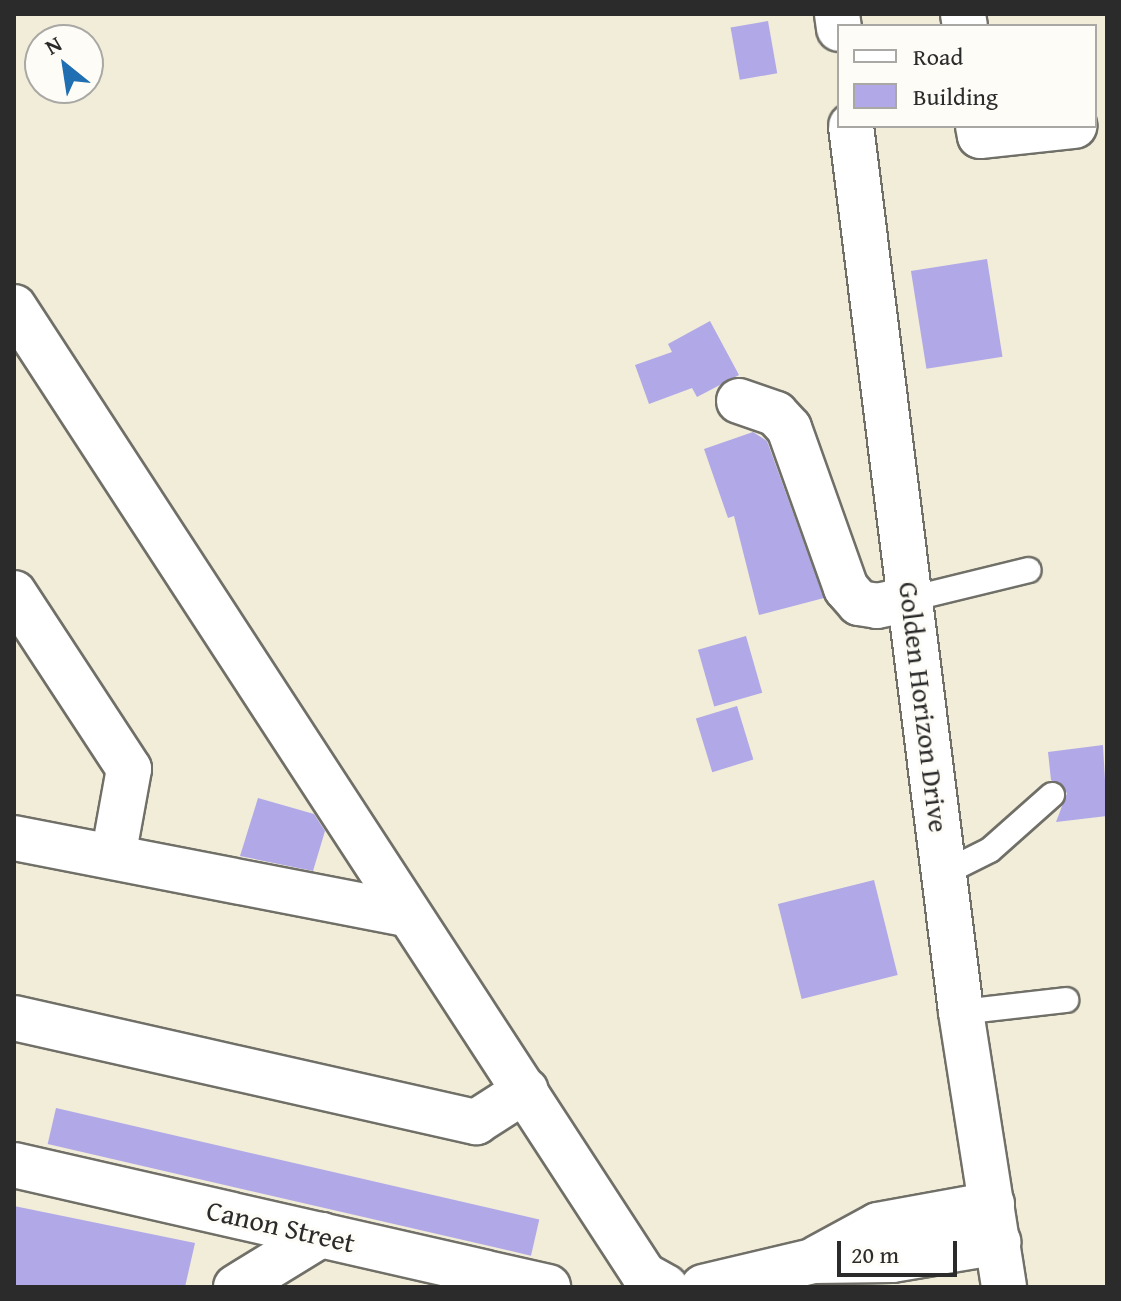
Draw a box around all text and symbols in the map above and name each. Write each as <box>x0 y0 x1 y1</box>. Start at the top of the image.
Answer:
north arrow <box>24 24 104 104</box>
legend <box>837 24 1097 128</box>
text: N <box>39 27 67 62</box>
text: Road <box>913 39 963 74</box>
text: Building <box>913 79 998 114</box>
street label: Golden Horizon Drive <box>892 580 956 834</box>
street label: Canon Street <box>204 1193 358 1259</box>
scale bar <box>841 1225 961 1275</box>
text: 20 m <box>851 1237 899 1272</box>

